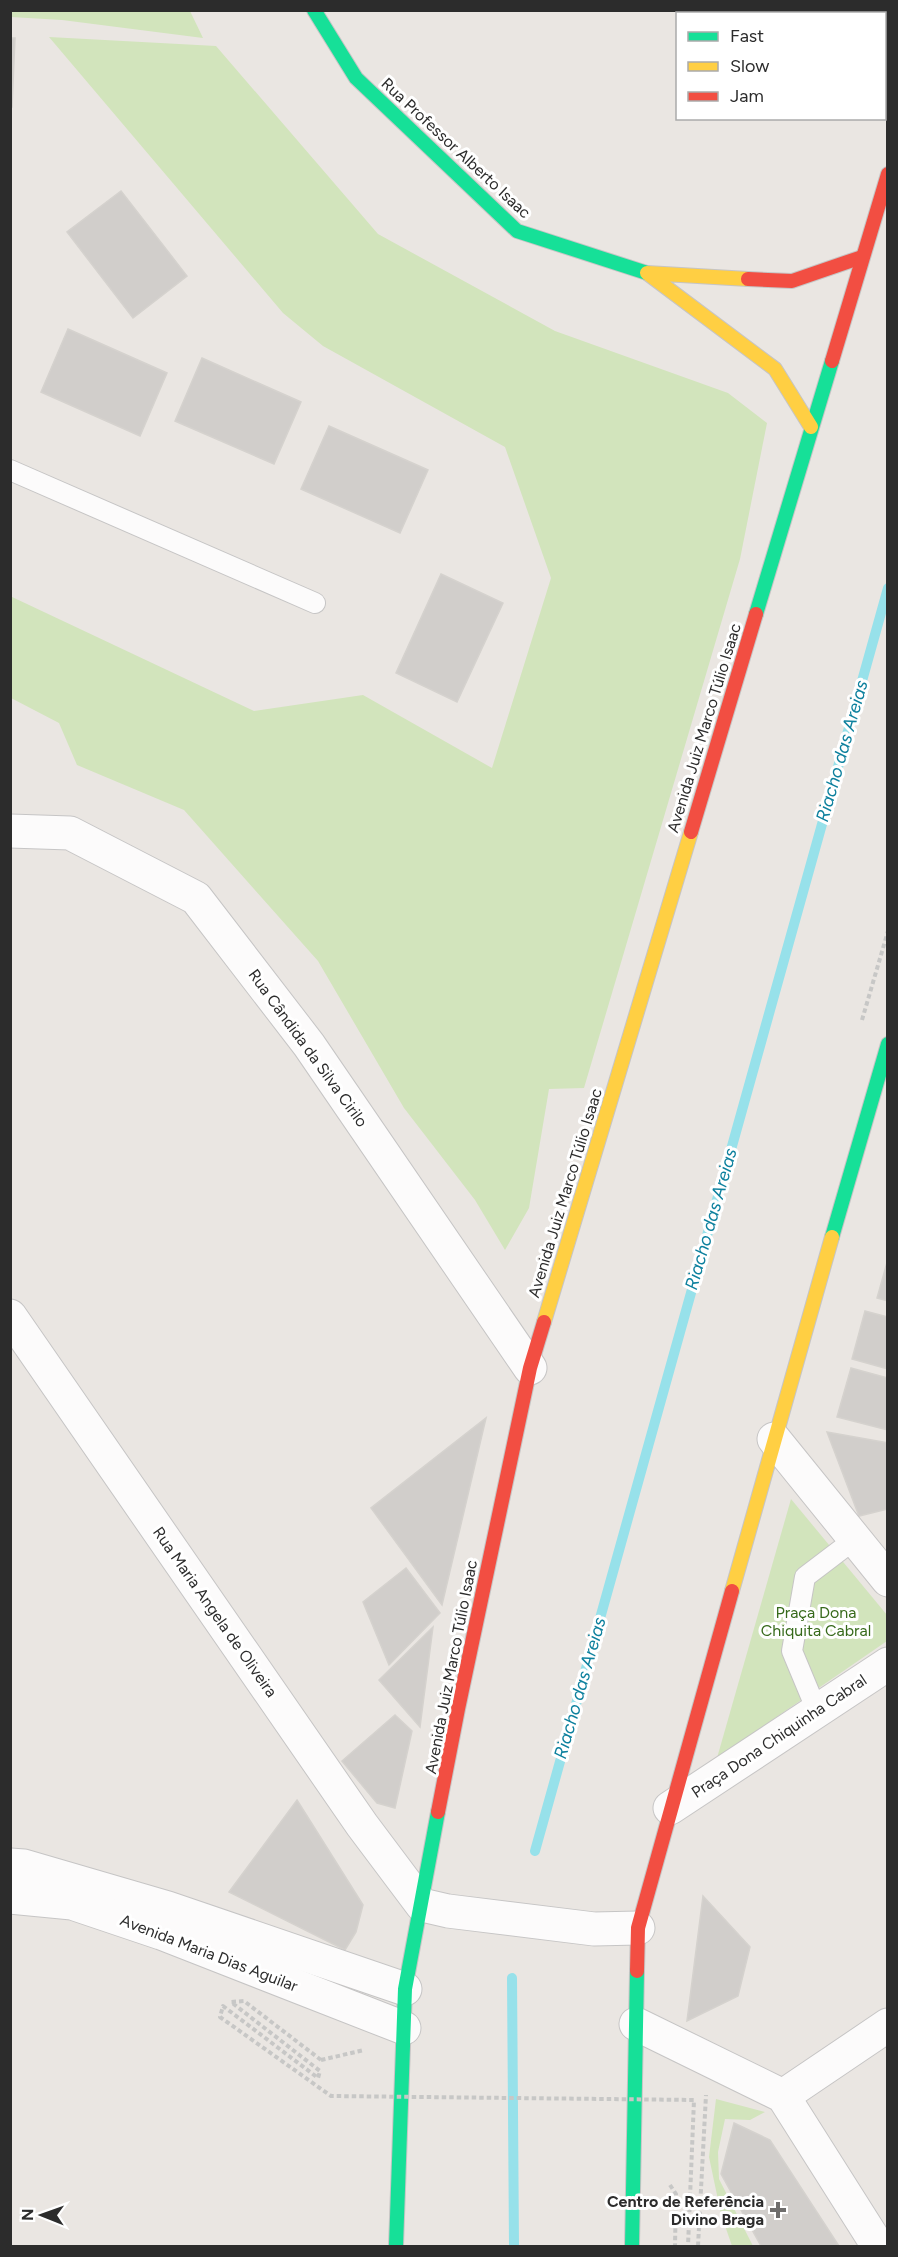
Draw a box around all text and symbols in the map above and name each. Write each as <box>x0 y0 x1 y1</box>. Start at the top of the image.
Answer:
legend <box>676 12 886 120</box>
text: Fast <box>730 25 764 47</box>
text: Slow <box>730 55 769 77</box>
street label: Rua Professor Alberto Isaac <box>377 74 535 222</box>
text: Jam <box>730 85 764 107</box>
street label: Avenida Juiz Marco Túlio Isaac <box>663 621 745 835</box>
water label: Riacho das Areias <box>811 677 873 824</box>
street label: Rua Cândida da Silva Cirilo <box>244 965 372 1131</box>
street label: Avenida Juiz Marco Túlio Isaac <box>524 1086 606 1300</box>
water label: Riacho das Areias <box>680 1145 742 1292</box>
street label: Rua Maria Angela de Oliveira <box>149 1523 281 1701</box>
street label: Avenida Juiz Marco Túlio Isaac <box>421 1558 481 1776</box>
park label: Praça Dona Chiquita Cabral <box>761 1603 871 1640</box>
water label: Riacho das Areias <box>549 1614 611 1761</box>
street label: Praça Dona Chiquinha Cabral <box>688 1670 870 1802</box>
street label: Avenida Maria Dias Aguilar <box>118 1910 301 1996</box>
north arrow <box>12 2185 72 2245</box>
place label: Centro de Referência Divino Braga <box>607 2192 764 2229</box>
marker: Centro de Referência Divino Braga <box>769 2201 787 2219</box>
text: N <box>18 2208 37 2221</box>

